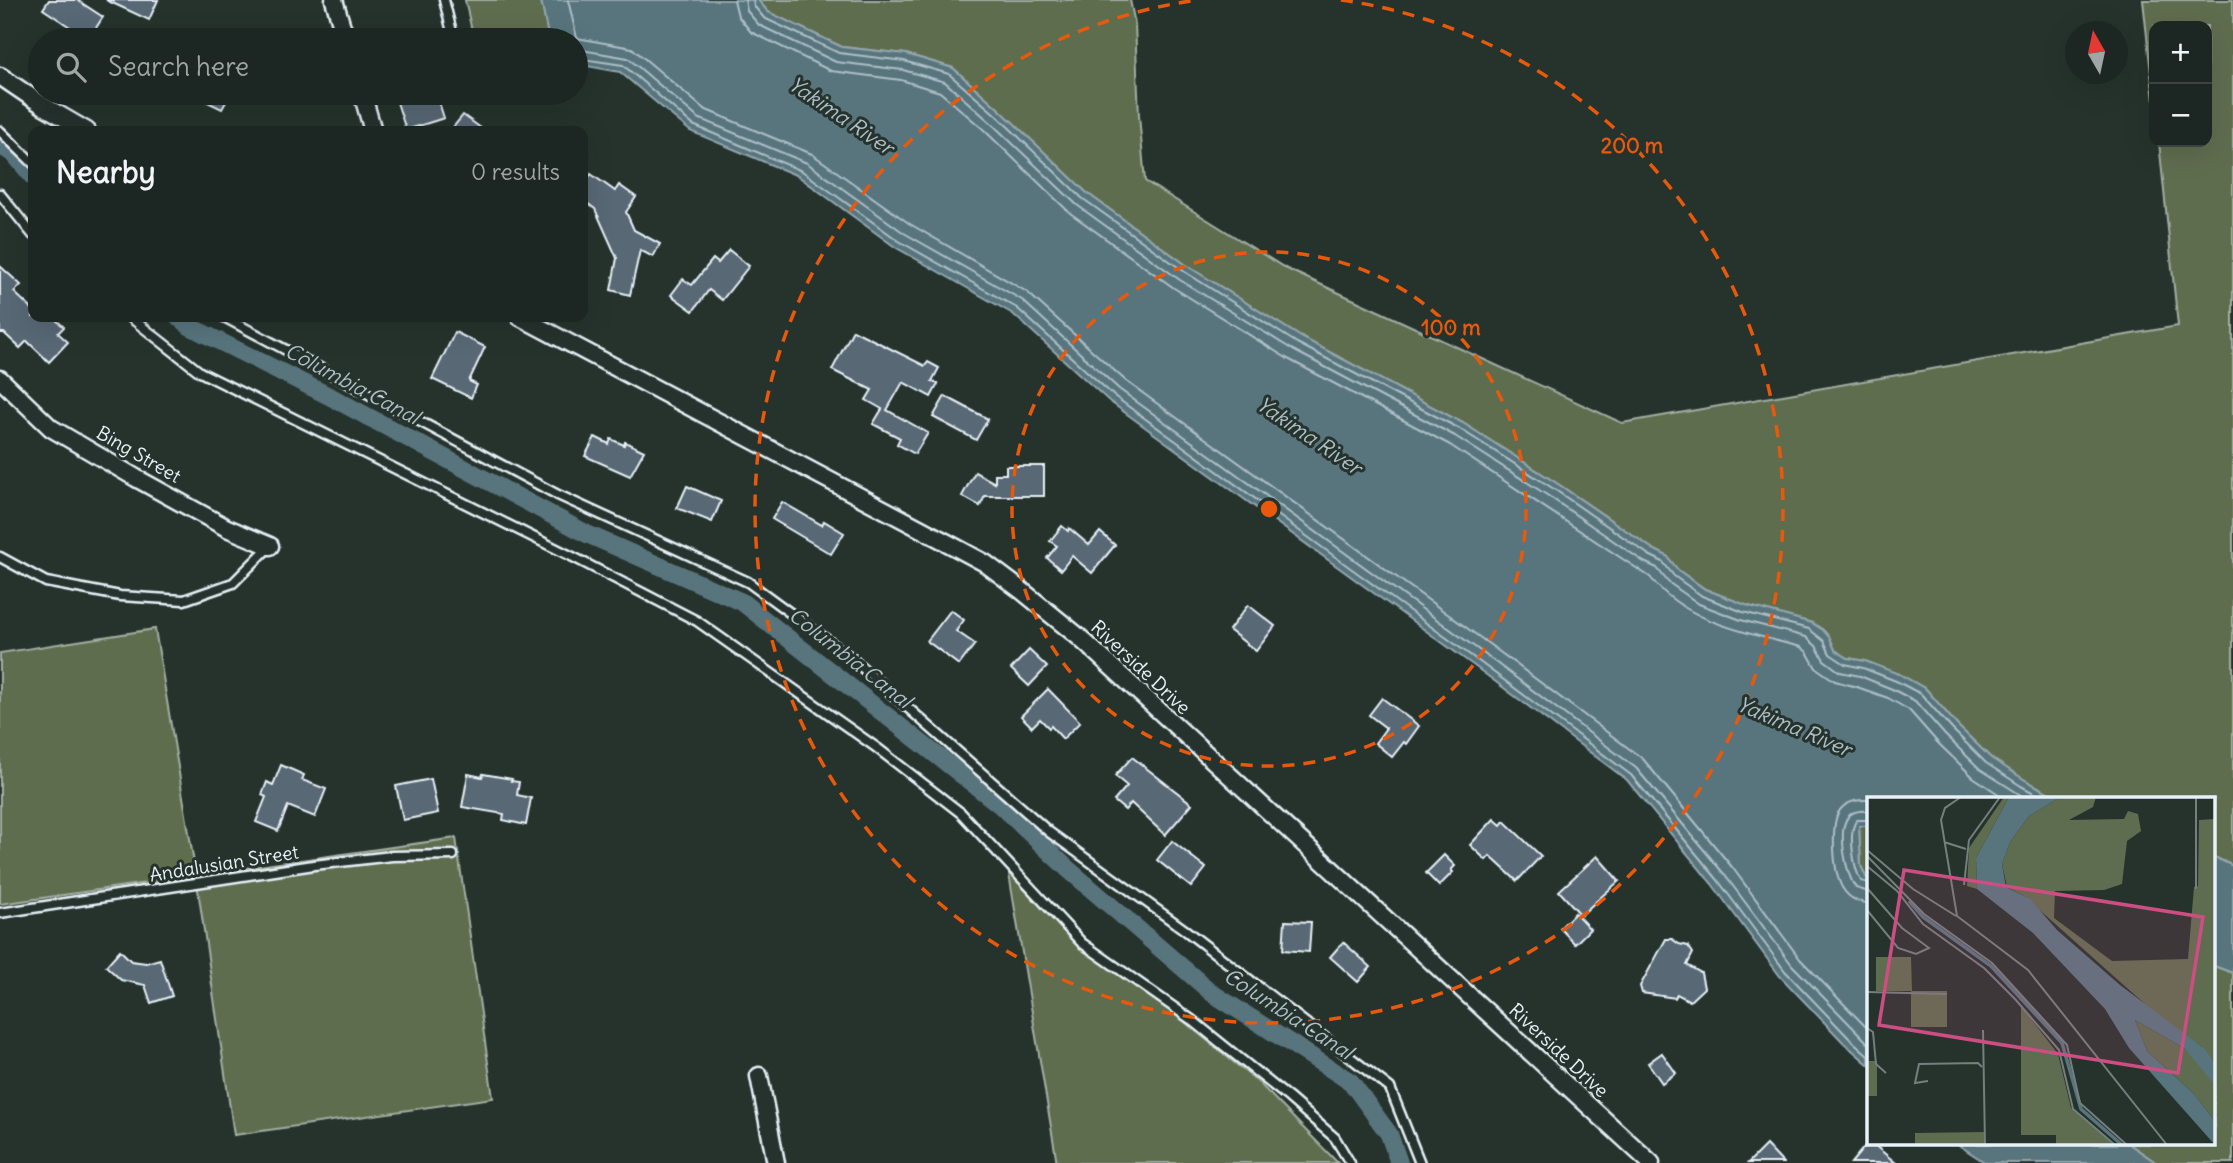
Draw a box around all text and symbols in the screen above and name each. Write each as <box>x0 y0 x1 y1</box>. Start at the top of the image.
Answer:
north arrow <box>2065 21 2128 84</box>
map controls <box>2149 21 2212 147</box>
button: + <box>2149 21 2212 84</box>
search box <box>28 28 588 105</box>
icon: search <box>52 48 90 86</box>
text: Search here <box>108 50 249 83</box>
water label: Yakima River <box>784 71 901 162</box>
button: − <box>2149 84 2212 147</box>
text: 200 m <box>1601 132 1664 159</box>
text: Nearby <box>56 153 156 191</box>
text: 0 results <box>471 157 560 186</box>
text: 100 m <box>1421 314 1481 341</box>
water label: Columbia Canal <box>280 337 427 432</box>
water label: Yakima River <box>1252 391 1369 482</box>
street label: Bing Street <box>92 420 186 488</box>
centre of rings <box>1257 497 1281 521</box>
water label: Columbia Canal <box>783 601 920 716</box>
street label: Riverside Drive <box>1086 615 1196 719</box>
water label: Yakima River <box>1733 690 1857 764</box>
inset map <box>1867 797 2216 1146</box>
street label: Andalusian Street <box>148 839 300 887</box>
water label: Columbia Canal <box>1219 962 1361 1067</box>
street label: Riverside Drive <box>1504 998 1614 1102</box>

